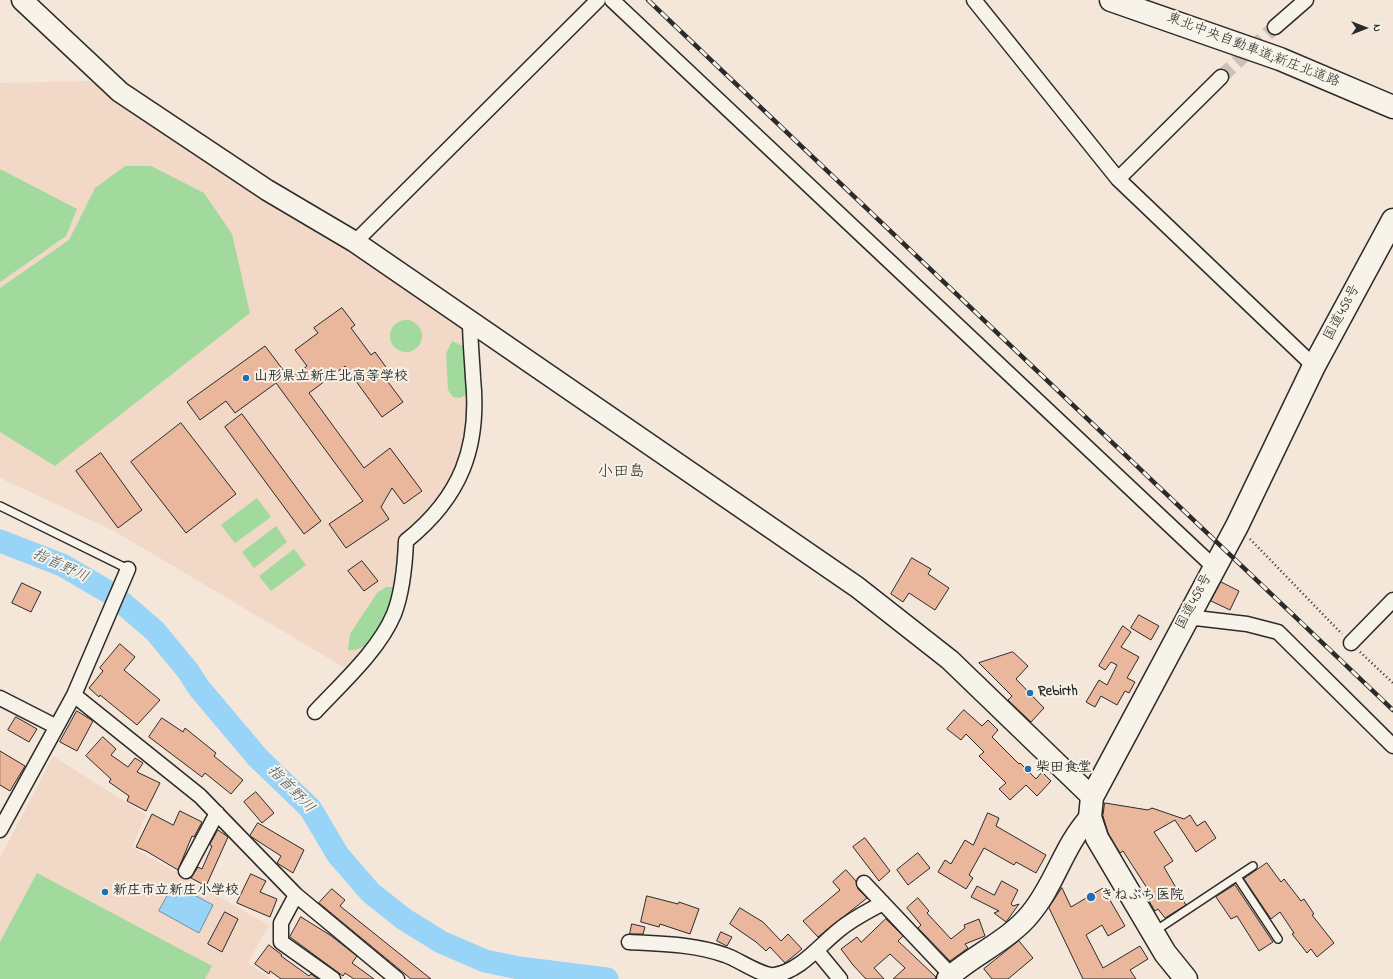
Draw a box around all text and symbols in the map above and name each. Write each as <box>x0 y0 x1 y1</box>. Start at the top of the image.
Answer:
north arrow <box>1345 8 1385 48</box>
street label: 東北中央自動車道;新庄北道路 <box>1164 10 1342 92</box>
text: N <box>1369 24 1385 32</box>
street label: 国道458号 <box>1321 282 1365 344</box>
place label: 山形県立新庄北高等学校 <box>254 370 408 386</box>
marker: 山形県立新庄北高等学校 <box>241 373 251 383</box>
district label: 小田島 <box>597 463 645 483</box>
water label: 指首野川 <box>29 546 91 588</box>
street label: 国道458号 <box>1173 571 1217 633</box>
place label: Rebirth <box>1038 685 1078 701</box>
marker: Rebirth <box>1025 688 1035 698</box>
place label: 柴田食堂 <box>1036 761 1092 777</box>
water label: 指首野川 <box>263 762 317 818</box>
marker: 柴田食堂 <box>1023 764 1033 774</box>
place label: 新庄市立新庄小学校 <box>113 884 239 900</box>
marker: 新庄市立新庄小学校 <box>100 887 110 897</box>
place label: きねぶち医院 <box>1100 889 1184 905</box>
marker: きねぶち医院 <box>1085 891 1097 903</box>

